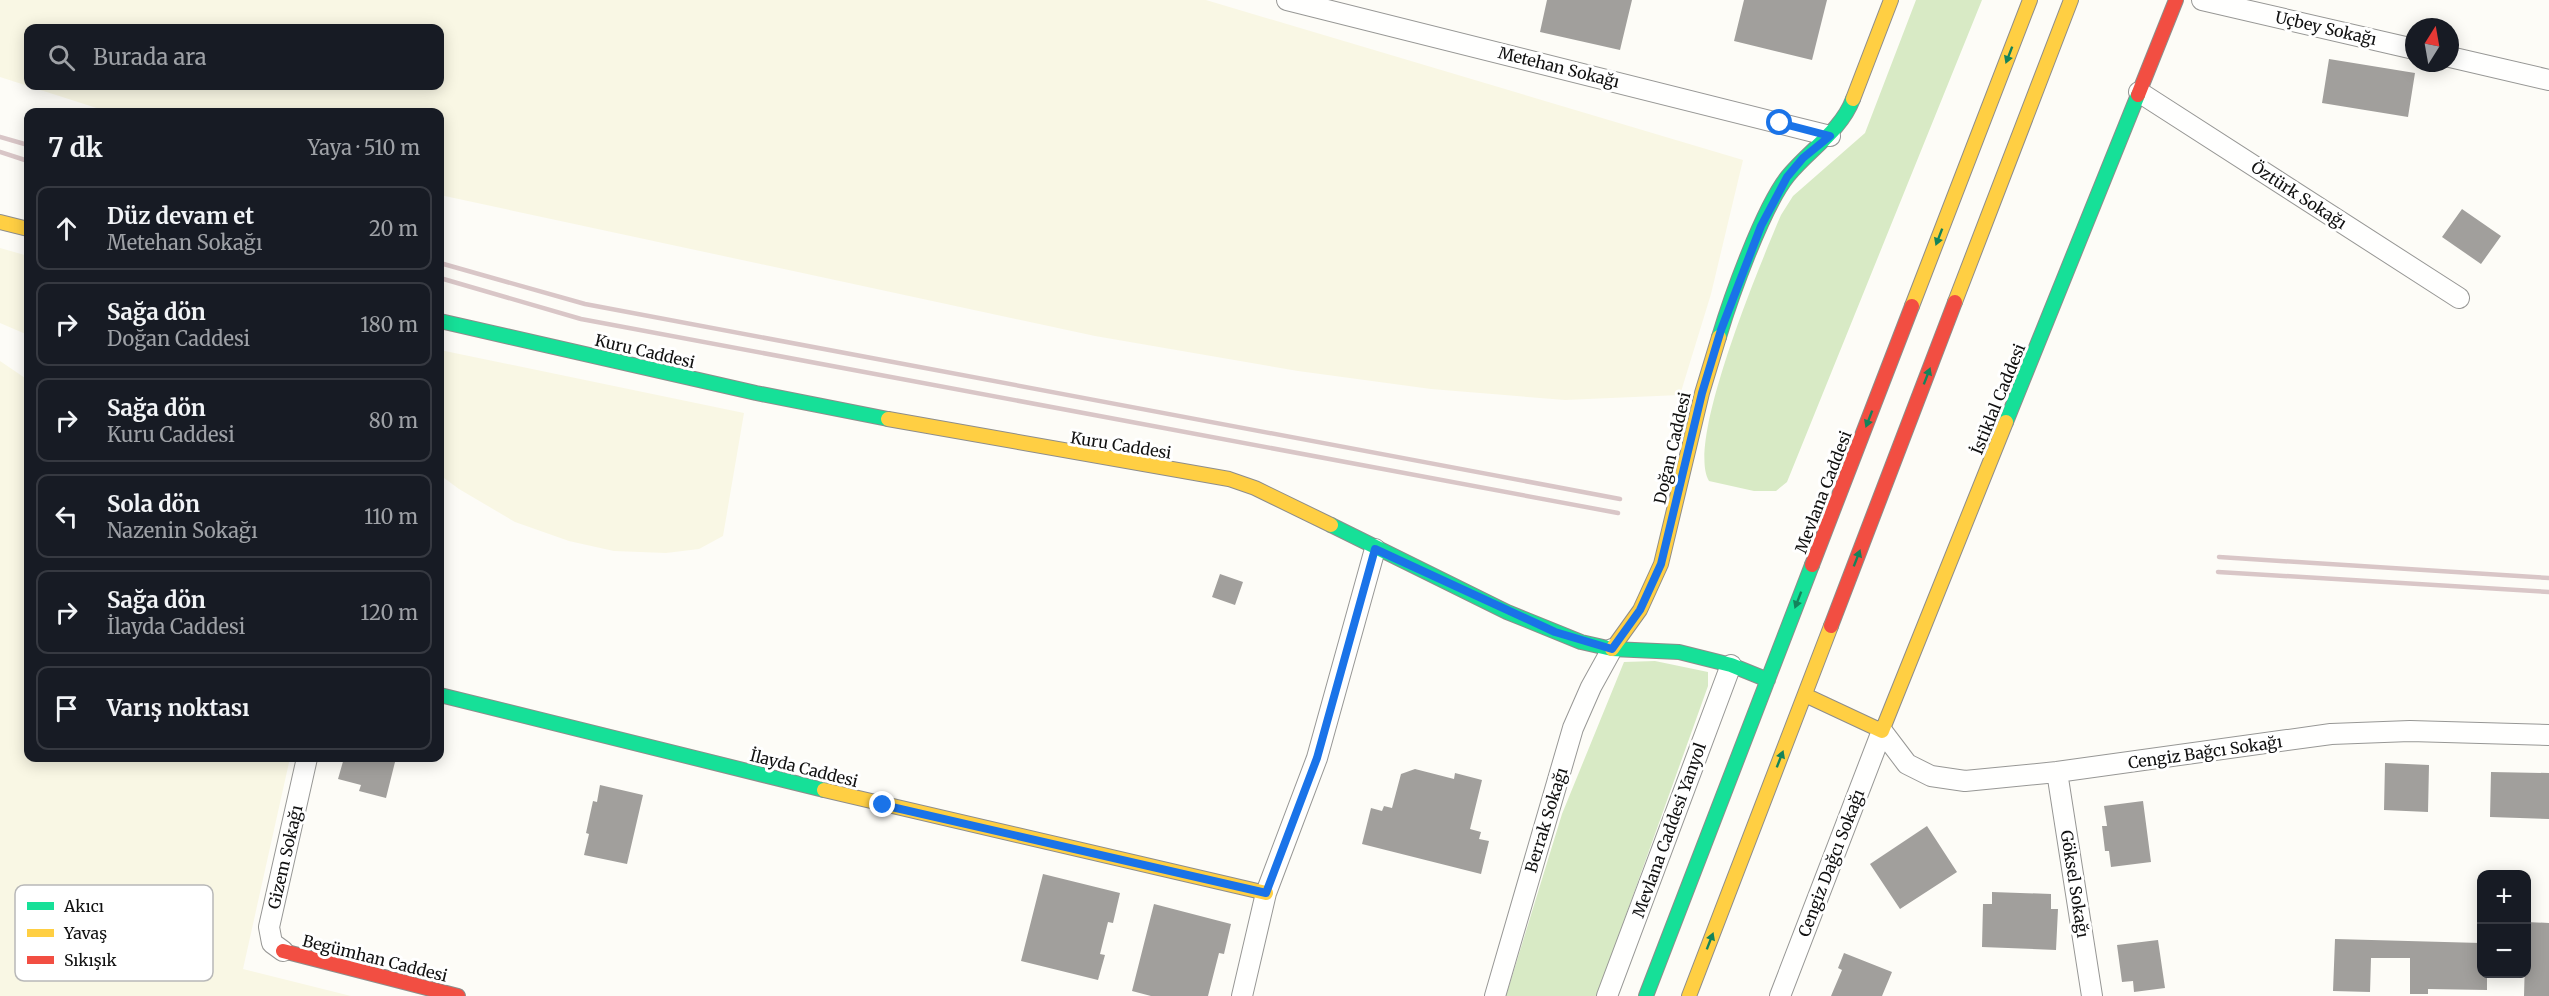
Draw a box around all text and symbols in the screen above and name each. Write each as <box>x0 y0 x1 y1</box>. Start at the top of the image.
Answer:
street label: Uçbey Sokağı <box>2273 7 2379 49</box>
north arrow <box>2405 18 2459 72</box>
search box <box>24 24 444 90</box>
icon: search <box>45 41 78 74</box>
street label: Metehan Sokağı <box>1496 42 1622 92</box>
text: Burada ara <box>93 43 207 71</box>
one-way arrow <box>2004 46 2014 64</box>
route start <box>1766 109 1792 135</box>
text: 7 dk <box>48 131 103 164</box>
text: Yaya · 510 m <box>308 135 420 160</box>
street label: Öztürk Sokağı <box>2247 157 2351 233</box>
text: Düz devam et <box>107 202 254 230</box>
icon: ahead <box>50 212 83 245</box>
text: 20 m <box>369 216 418 241</box>
one-way arrow <box>1933 228 1943 246</box>
text: Metehan Sokağı <box>107 230 262 255</box>
text: Sağa dön <box>107 298 206 326</box>
icon: right <box>50 308 83 341</box>
text: 180 m <box>360 312 418 337</box>
text: Doğan Caddesi <box>107 326 250 351</box>
street label: Kuru Caddesi <box>593 330 697 372</box>
street label: İstiklal Caddesi <box>1967 341 2029 457</box>
one-way arrow <box>1922 366 1932 384</box>
street label: Doğan Caddesi <box>1649 390 1695 506</box>
text: Sağa dön <box>107 394 206 422</box>
icon: right <box>50 404 83 437</box>
text: 80 m <box>369 408 418 433</box>
one-way arrow <box>1863 410 1873 428</box>
text: Kuru Caddesi <box>107 422 235 447</box>
street label: Kuru Caddesi <box>1069 427 1173 463</box>
street label: Mevlana Caddesi <box>1790 428 1856 556</box>
text: Sola dön <box>107 490 200 518</box>
icon: left <box>50 500 83 533</box>
text: 110 m <box>364 504 418 529</box>
text: Nazenin Sokağı <box>107 518 258 543</box>
one-way arrow <box>1853 548 1863 566</box>
text: Sağa dön <box>107 586 206 614</box>
one-way arrow <box>1793 592 1803 610</box>
icon: right <box>50 596 83 629</box>
text: 120 m <box>360 600 418 625</box>
text: İlayda Caddesi <box>107 614 245 639</box>
icon: arrive <box>50 692 83 725</box>
text: Varış noktası <box>107 694 249 722</box>
street label: Cengiz Bağcı Sokağı <box>2127 731 2283 773</box>
street label: Mevlana Caddesi Yanyol <box>1628 740 1710 920</box>
street label: İlayda Caddesi <box>748 745 860 791</box>
one-way arrow <box>1775 750 1785 768</box>
street label: Berrak Sokağı <box>1521 765 1571 875</box>
street label: Cengiz Dağcı Sokağı <box>1794 786 1868 940</box>
route end <box>869 791 895 817</box>
street label: Gizem Sokağı <box>263 803 307 911</box>
street label: Göksel Sokağı <box>2057 829 2093 939</box>
map controls <box>2477 870 2531 978</box>
button: + <box>2477 870 2531 924</box>
legend <box>15 885 213 981</box>
text: Akıcı <box>63 896 104 916</box>
text: Yavaş <box>63 923 107 943</box>
button: − <box>2477 924 2531 978</box>
street label: Begümhan Caddesi <box>300 930 450 986</box>
one-way arrow <box>1705 932 1715 950</box>
text: Sıkışık <box>64 950 118 970</box>

